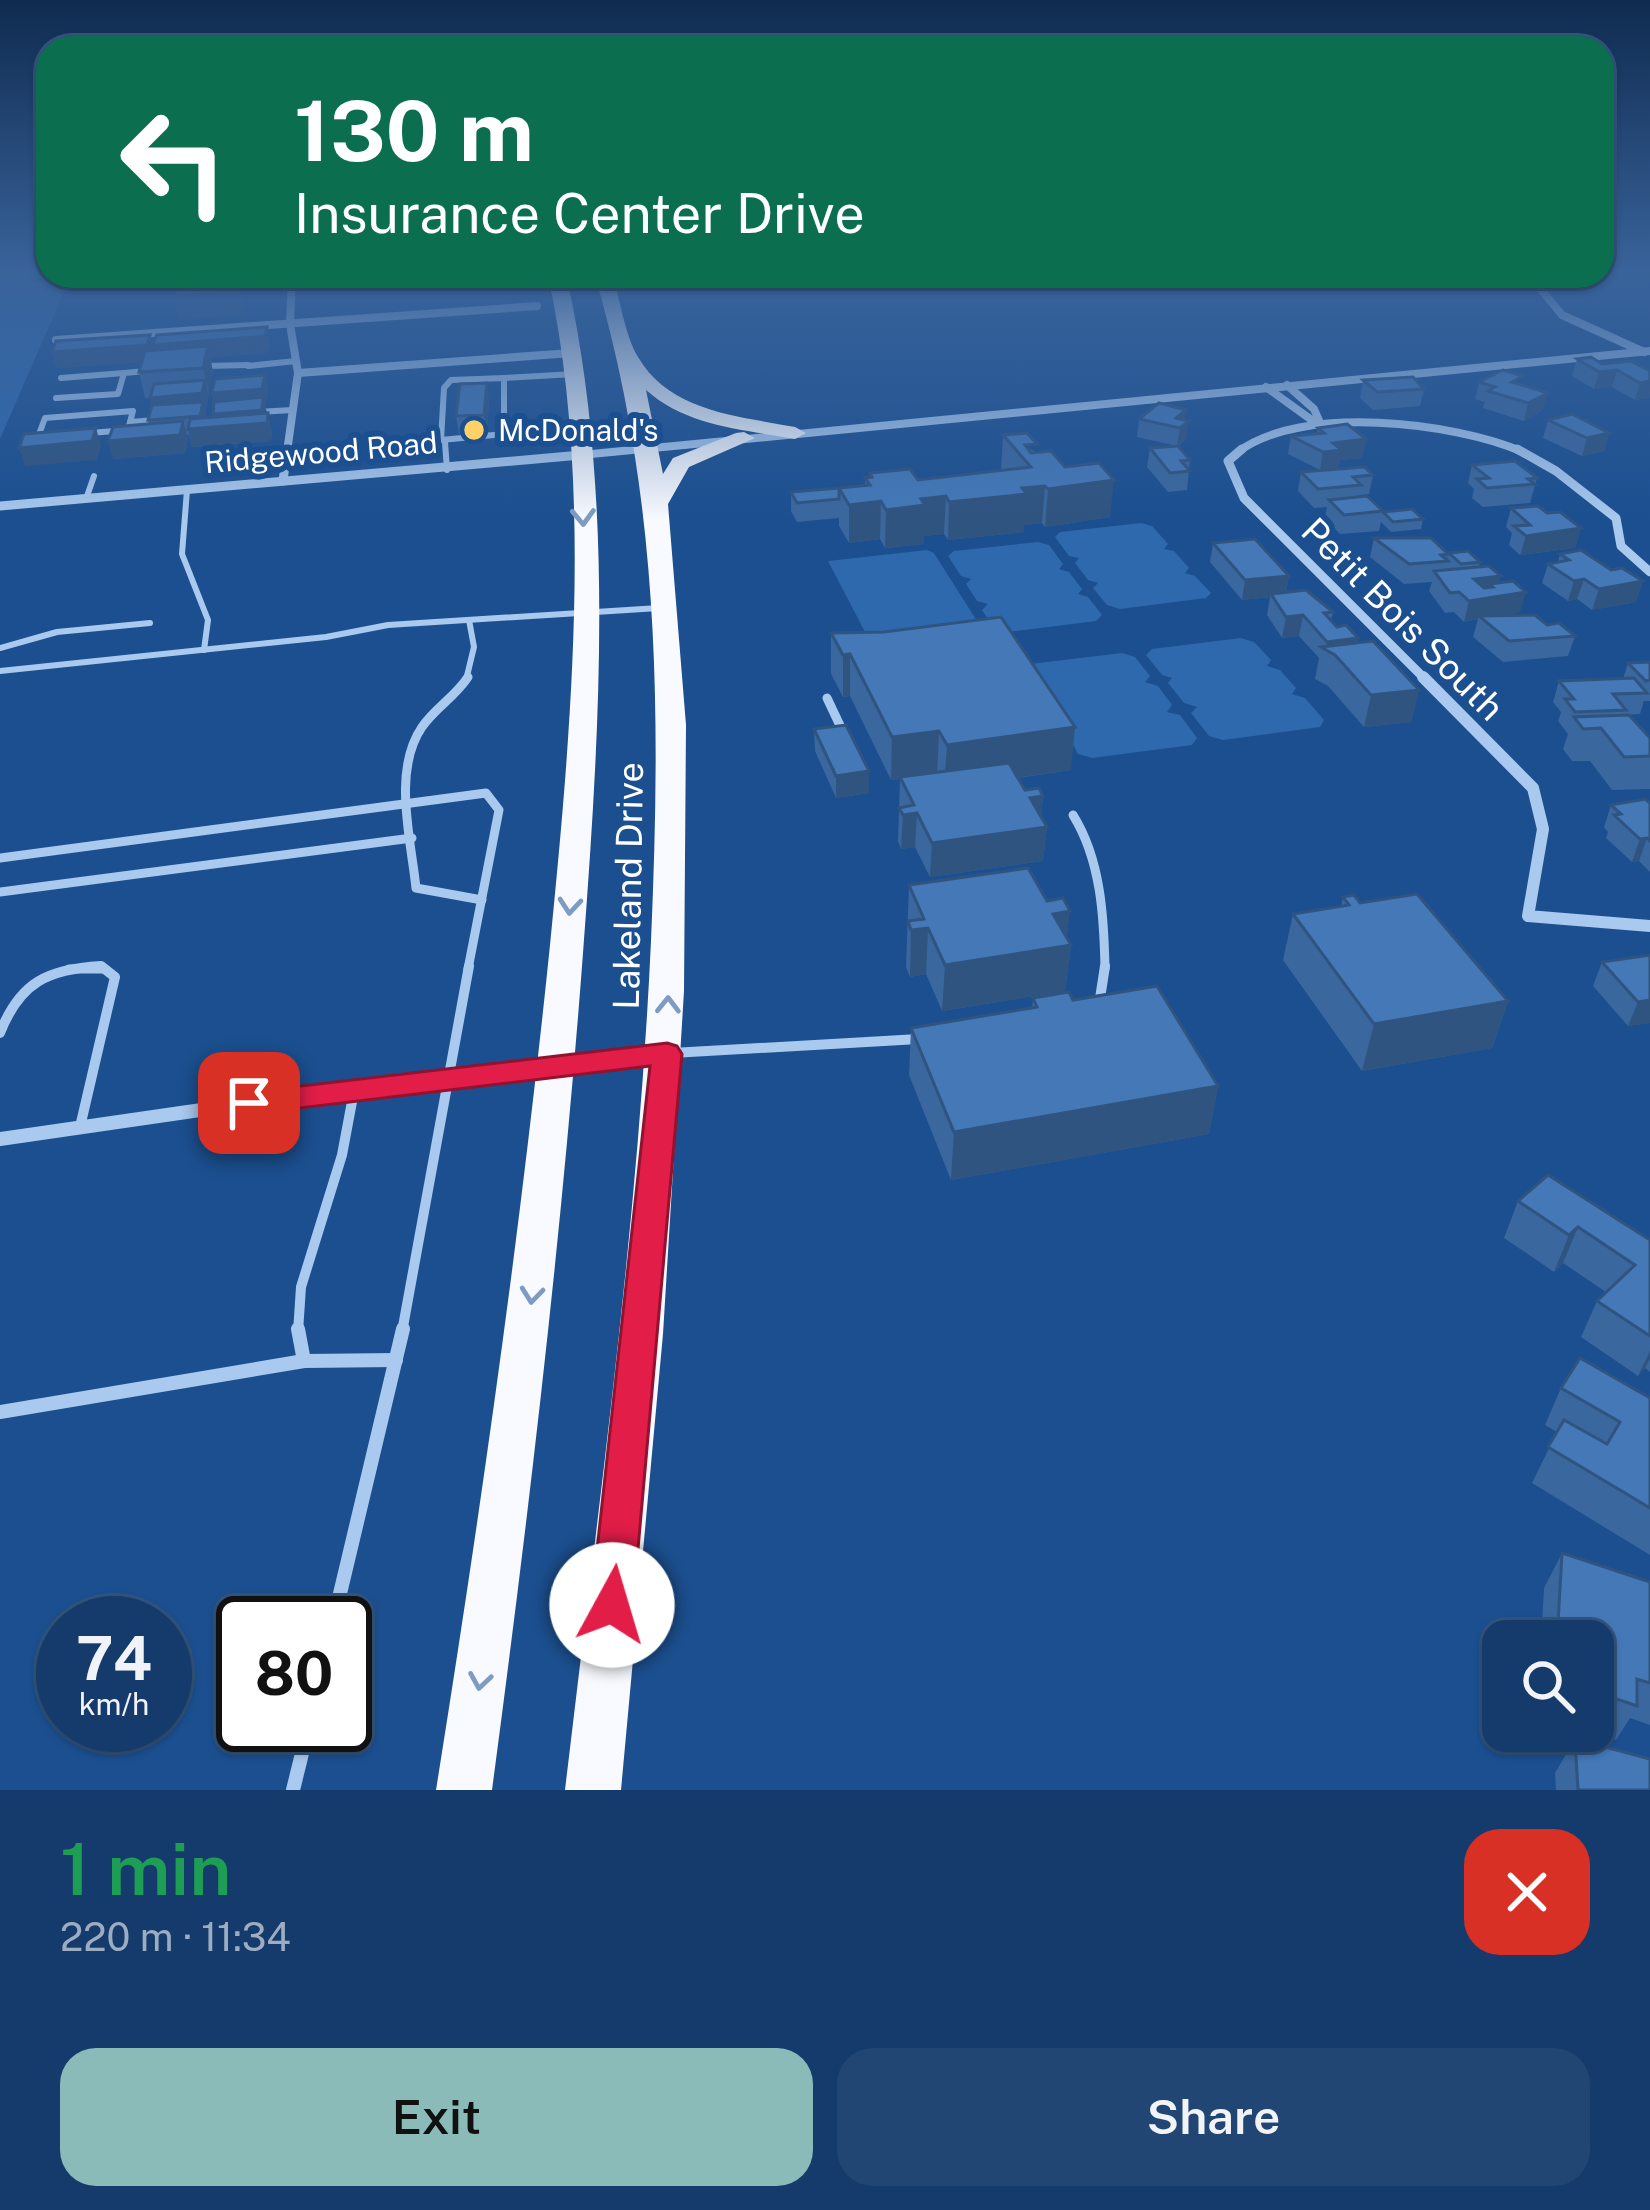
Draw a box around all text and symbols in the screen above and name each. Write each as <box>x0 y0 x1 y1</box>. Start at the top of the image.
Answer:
text: 130 m <box>294 81 534 180</box>
icon: left <box>96 84 252 240</box>
text: Insurance Center Drive <box>294 182 865 245</box>
place label: McDonald's <box>498 412 658 448</box>
marker: McDonald's <box>461 417 487 443</box>
street label: Ridgewood Road <box>203 424 439 480</box>
one-way arrow <box>570 508 596 527</box>
street label: Petit Bois South <box>1293 509 1513 729</box>
street label: Lakeland Drive <box>605 762 651 1010</box>
one-way arrow <box>558 897 583 916</box>
one-way arrow <box>654 995 680 1014</box>
pin <box>198 1052 300 1154</box>
icon: arrive <box>216 1070 282 1136</box>
one-way arrow <box>519 1285 545 1304</box>
position arrow <box>549 1542 675 1668</box>
speed limit sign: 80 <box>216 1596 372 1752</box>
map controls <box>1482 1620 1614 1752</box>
button: search <box>1482 1620 1614 1752</box>
text: 74 <box>76 1623 152 1694</box>
one-way arrow <box>469 1671 494 1691</box>
text: km/h <box>79 1686 149 1722</box>
text: 1 min <box>60 1827 231 1911</box>
button: close <box>1464 1829 1590 1955</box>
text: 220 m · 11:34 <box>60 1914 291 1960</box>
button: Exit <box>60 2048 813 2186</box>
button: Share <box>837 2048 1590 2186</box>

